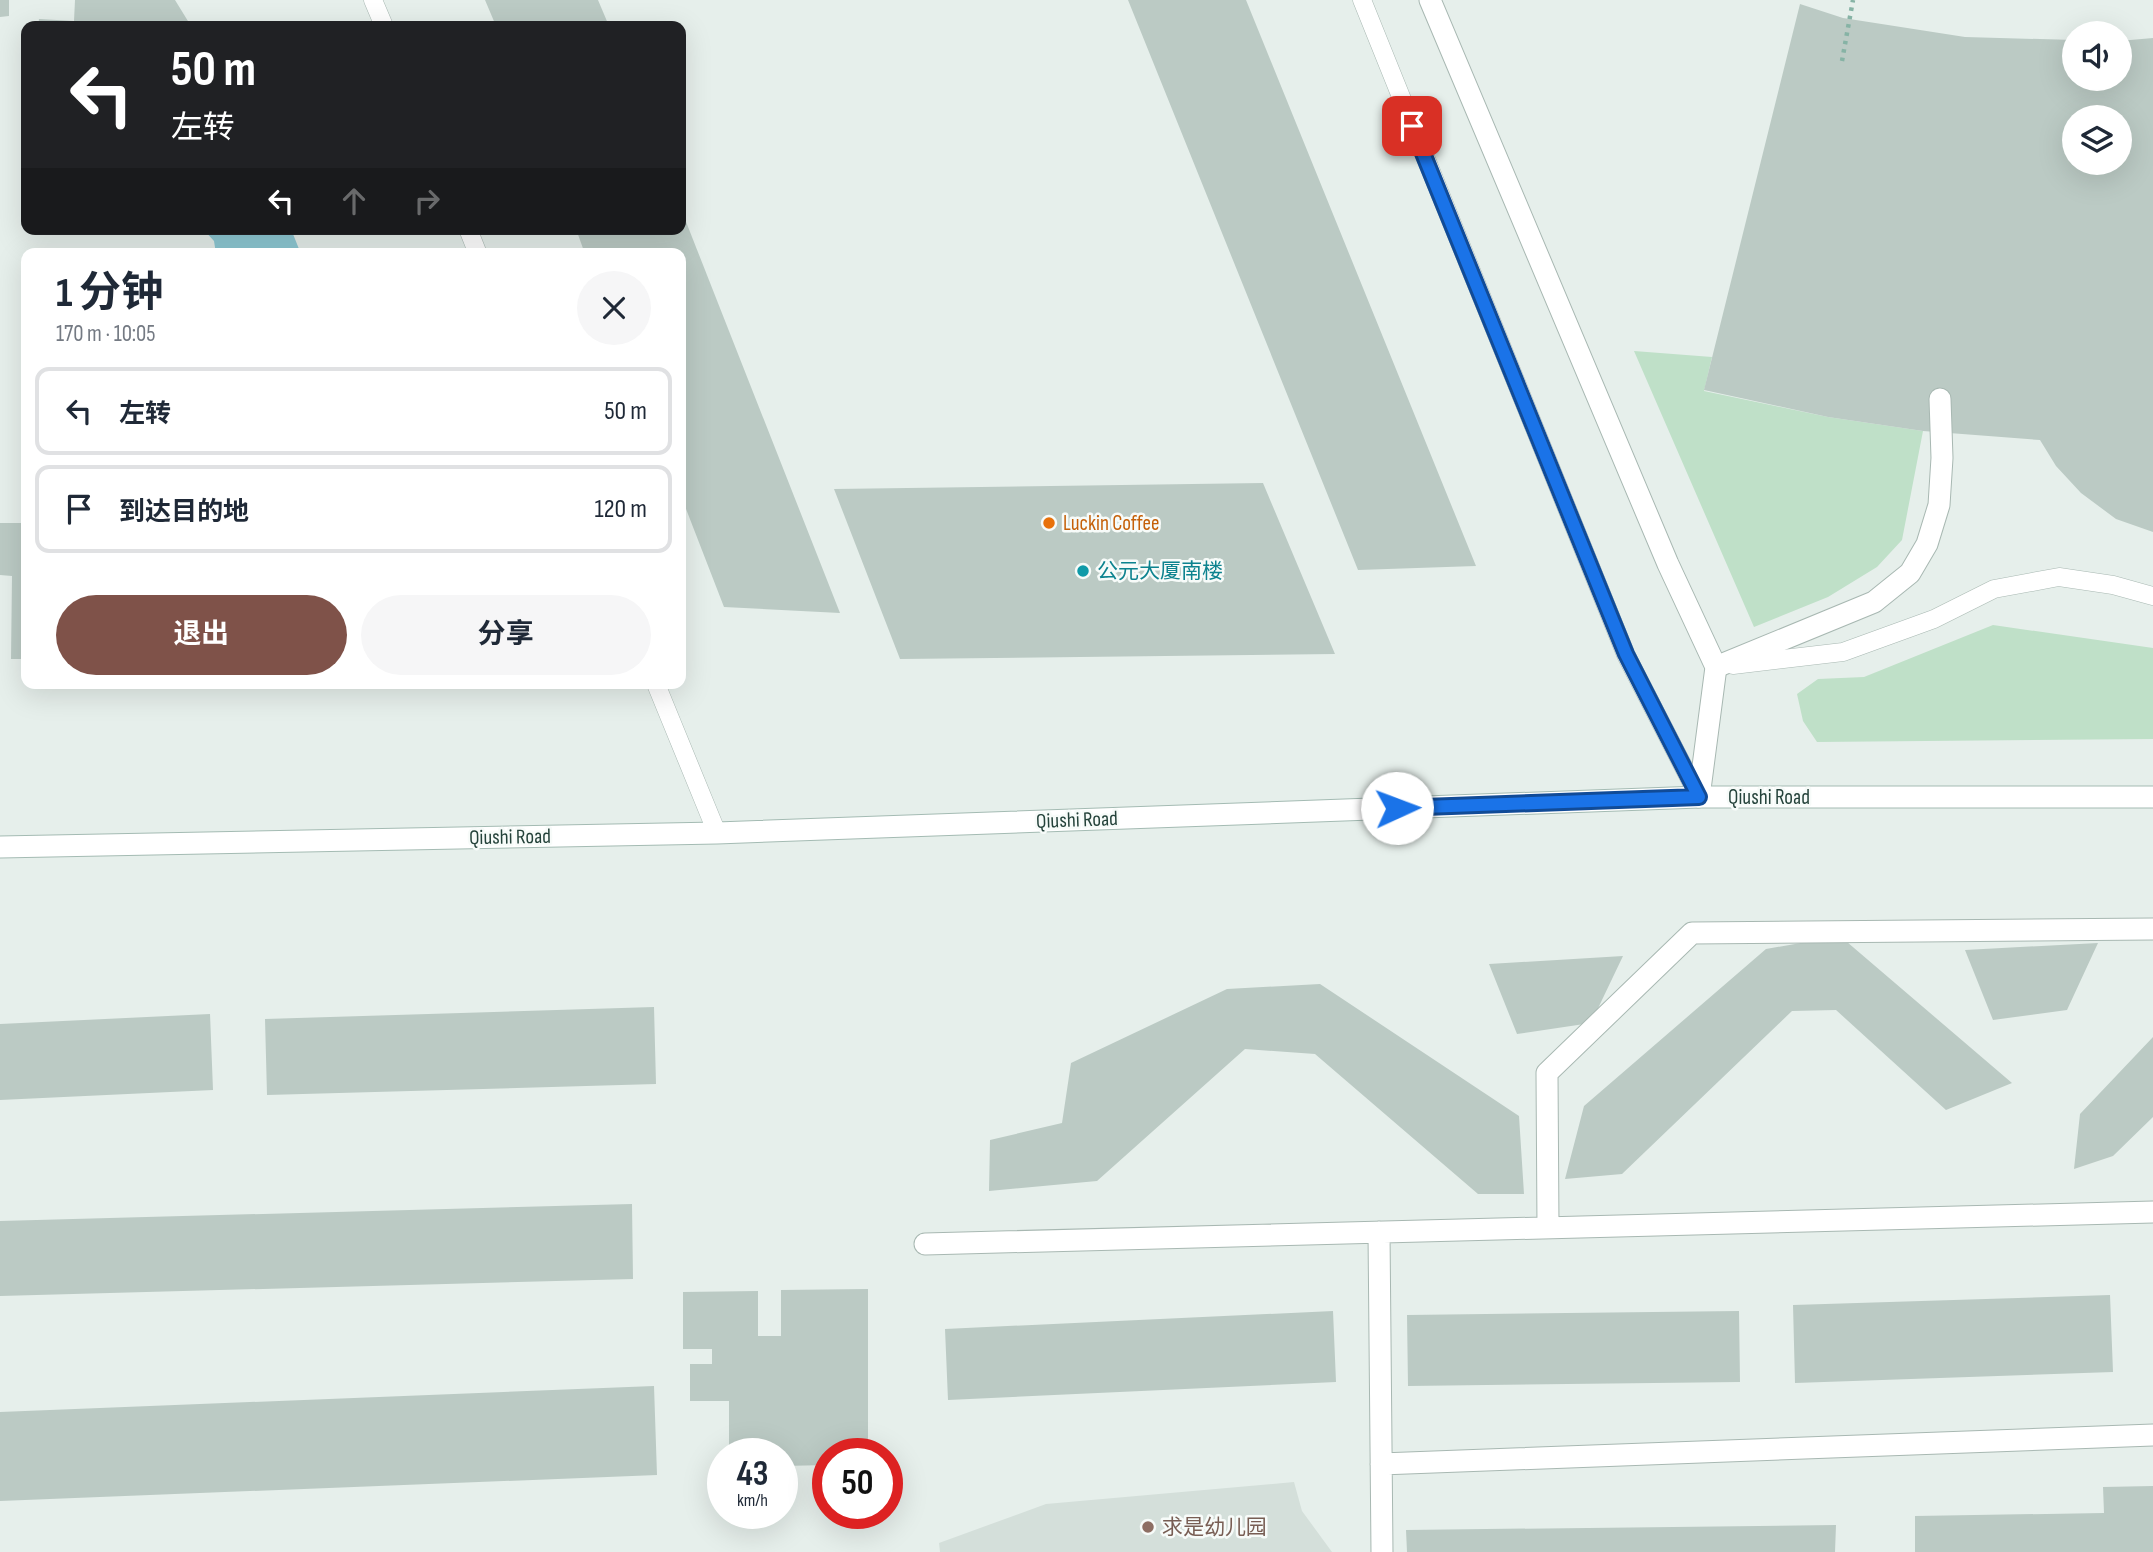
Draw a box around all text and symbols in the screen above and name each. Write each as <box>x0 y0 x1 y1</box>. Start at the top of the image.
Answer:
map controls <box>2062 21 2132 175</box>
button: sound <box>2062 21 2132 91</box>
text: 50 m <box>171 41 256 100</box>
icon: left <box>56 49 147 140</box>
pin <box>1382 96 1442 156</box>
button: layers <box>2062 105 2132 175</box>
icon: arrive <box>1393 107 1431 145</box>
text: 左转 <box>171 109 235 148</box>
icon: left <box>262 182 300 220</box>
icon: ahead <box>335 182 373 220</box>
icon: right <box>408 182 446 220</box>
text: 1 分钟 <box>56 268 163 319</box>
button: close <box>577 271 651 345</box>
text: 170 m · 10:05 <box>56 320 156 348</box>
icon: left <box>60 392 98 430</box>
text: 50 m <box>604 396 647 427</box>
text: 左转 <box>119 399 171 430</box>
icon: arrive <box>60 490 98 528</box>
text: 120 m <box>594 494 647 525</box>
text: 到达目的地 <box>119 497 249 528</box>
place label: Luckin Coffee <box>1063 511 1159 536</box>
marker: Luckin Coffee <box>1041 515 1057 531</box>
place label: 公元大厦南楼 <box>1097 559 1223 584</box>
marker: 公元大厦南楼 <box>1075 563 1091 579</box>
button: 退出 <box>56 595 347 675</box>
button: 分享 <box>361 595 651 675</box>
position arrow <box>1360 771 1434 845</box>
street label: Qiushi Road <box>1728 785 1810 810</box>
street label: Qiushi Road <box>1036 806 1118 834</box>
street label: Qiushi Road <box>469 824 551 850</box>
speed limit sign: 50 <box>812 1438 903 1529</box>
text: 43 <box>736 1453 769 1496</box>
text: km/h <box>737 1490 768 1511</box>
place label: 求是幼儿园 <box>1162 1515 1267 1540</box>
marker: 求是幼儿园 <box>1140 1519 1156 1535</box>

